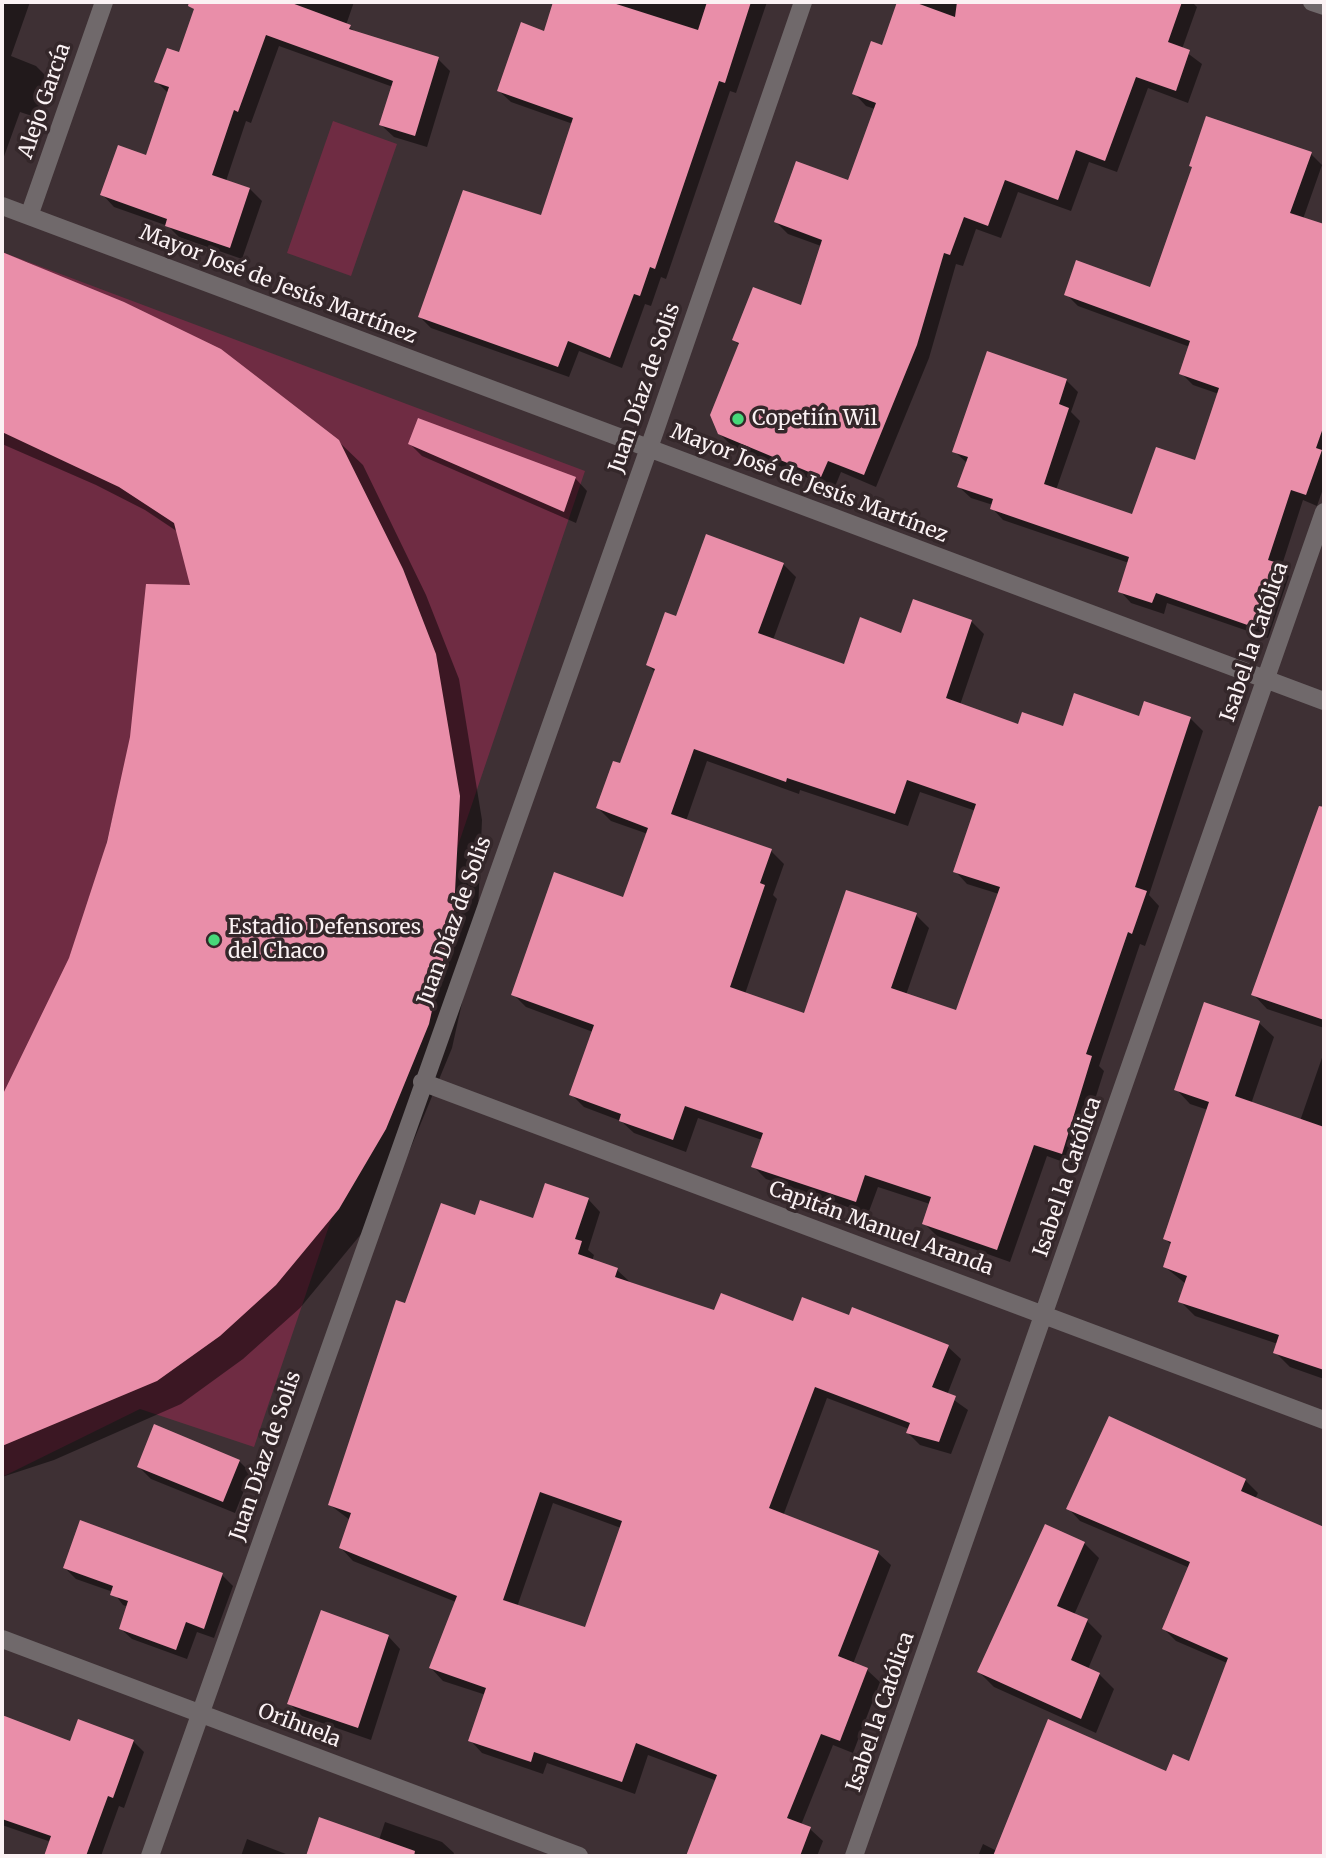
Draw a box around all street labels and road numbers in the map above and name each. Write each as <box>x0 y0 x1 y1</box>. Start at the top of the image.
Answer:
street label: Alejo García <box>14 40 76 162</box>
street label: Mayor José de Jesús Martínez <box>136 220 420 350</box>
street label: Juan Díaz de Solis <box>604 300 686 476</box>
street label: Mayor José de Jesús Martínez <box>667 419 951 549</box>
street label: Isabel la Católica <box>1216 559 1294 725</box>
street label: Juan Díaz de Solis <box>413 833 497 1009</box>
street label: Isabel la Católica <box>1029 1094 1107 1260</box>
street label: Capitán Manuel Aranda <box>765 1177 997 1281</box>
street label: Juan Díaz de Solis <box>225 1368 307 1544</box>
street label: Isabel la Católica <box>842 1629 920 1795</box>
street label: Orihuela <box>254 1699 344 1753</box>

